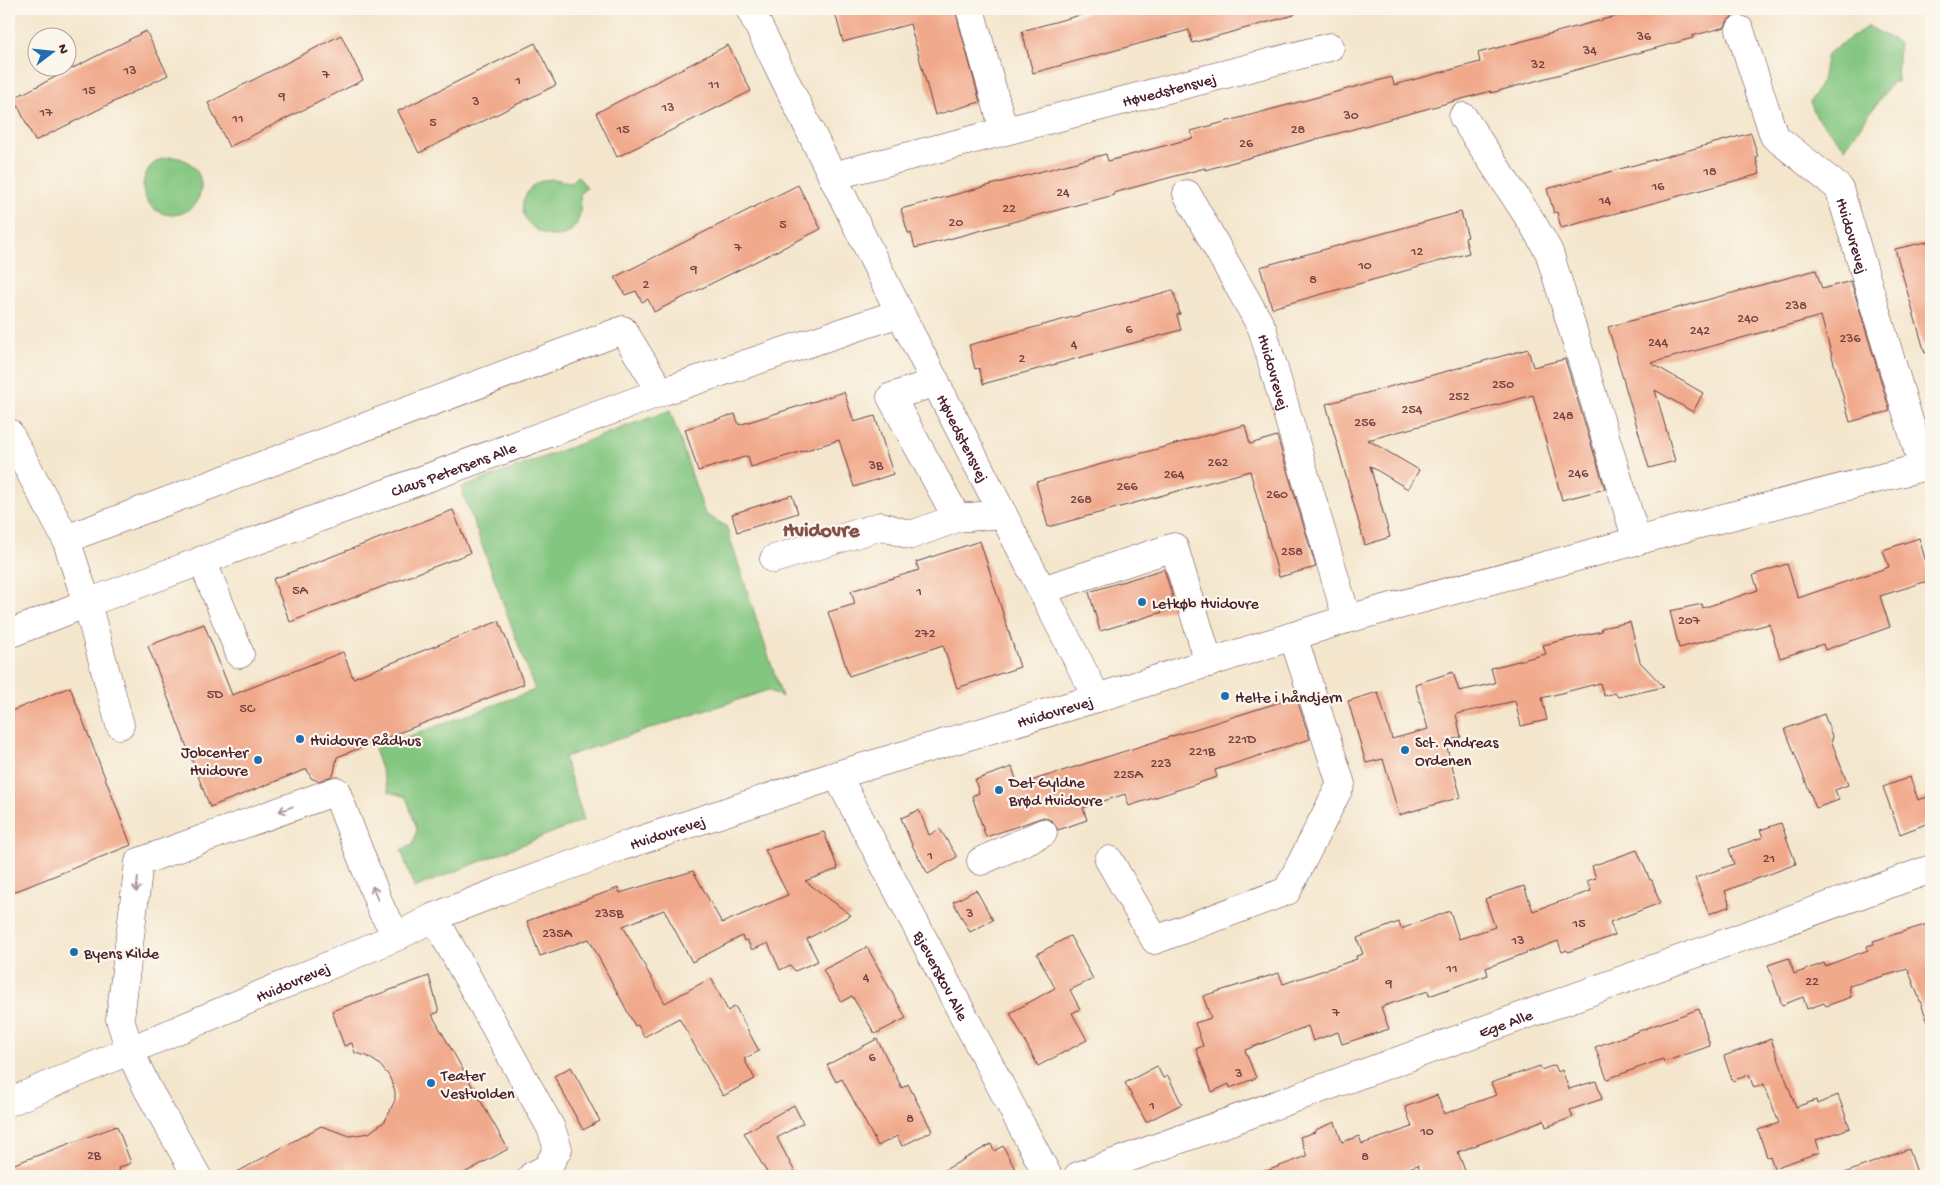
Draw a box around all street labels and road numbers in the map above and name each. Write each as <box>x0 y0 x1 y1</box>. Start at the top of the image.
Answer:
street label: Høvedstensvej <box>1121 71 1219 113</box>
street label: Hvidovrevej <box>1830 196 1870 277</box>
street label: Hvidovrevej <box>1251 332 1291 413</box>
street label: Høvedstensvej <box>930 392 991 486</box>
street label: Claus Petersens Alle <box>389 440 520 503</box>
street label: Hvidovrevej <box>1015 694 1096 734</box>
street label: Hvidovrevej <box>628 813 708 856</box>
street label: Bjeverskov Alle <box>907 927 971 1026</box>
street label: Hvidovrevej <box>254 960 333 1008</box>
street label: Ege Alle <box>1477 1007 1537 1044</box>

